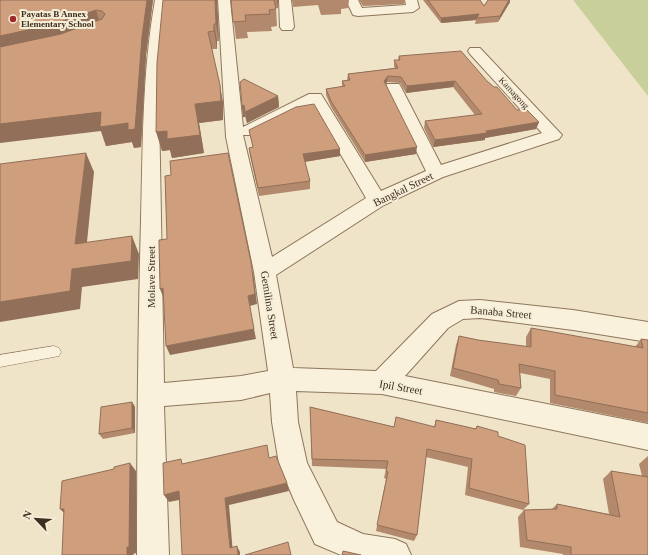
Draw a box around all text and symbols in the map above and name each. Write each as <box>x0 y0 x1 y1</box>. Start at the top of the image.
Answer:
place label: Payatas B Annex Elementary School <box>21 9 94 29</box>
marker: Payatas B Annex Elementary School <box>8 14 18 24</box>
street label: Kamagong <box>497 75 531 111</box>
street label: Bangkal Street <box>371 169 435 209</box>
street label: Molave Street <box>145 246 157 308</box>
street label: Gemilina Street <box>259 270 281 340</box>
street label: Banaba Street <box>470 303 532 321</box>
street label: Ipil Street <box>378 377 424 397</box>
north arrow <box>16 499 56 539</box>
text: N <box>20 509 34 521</box>

